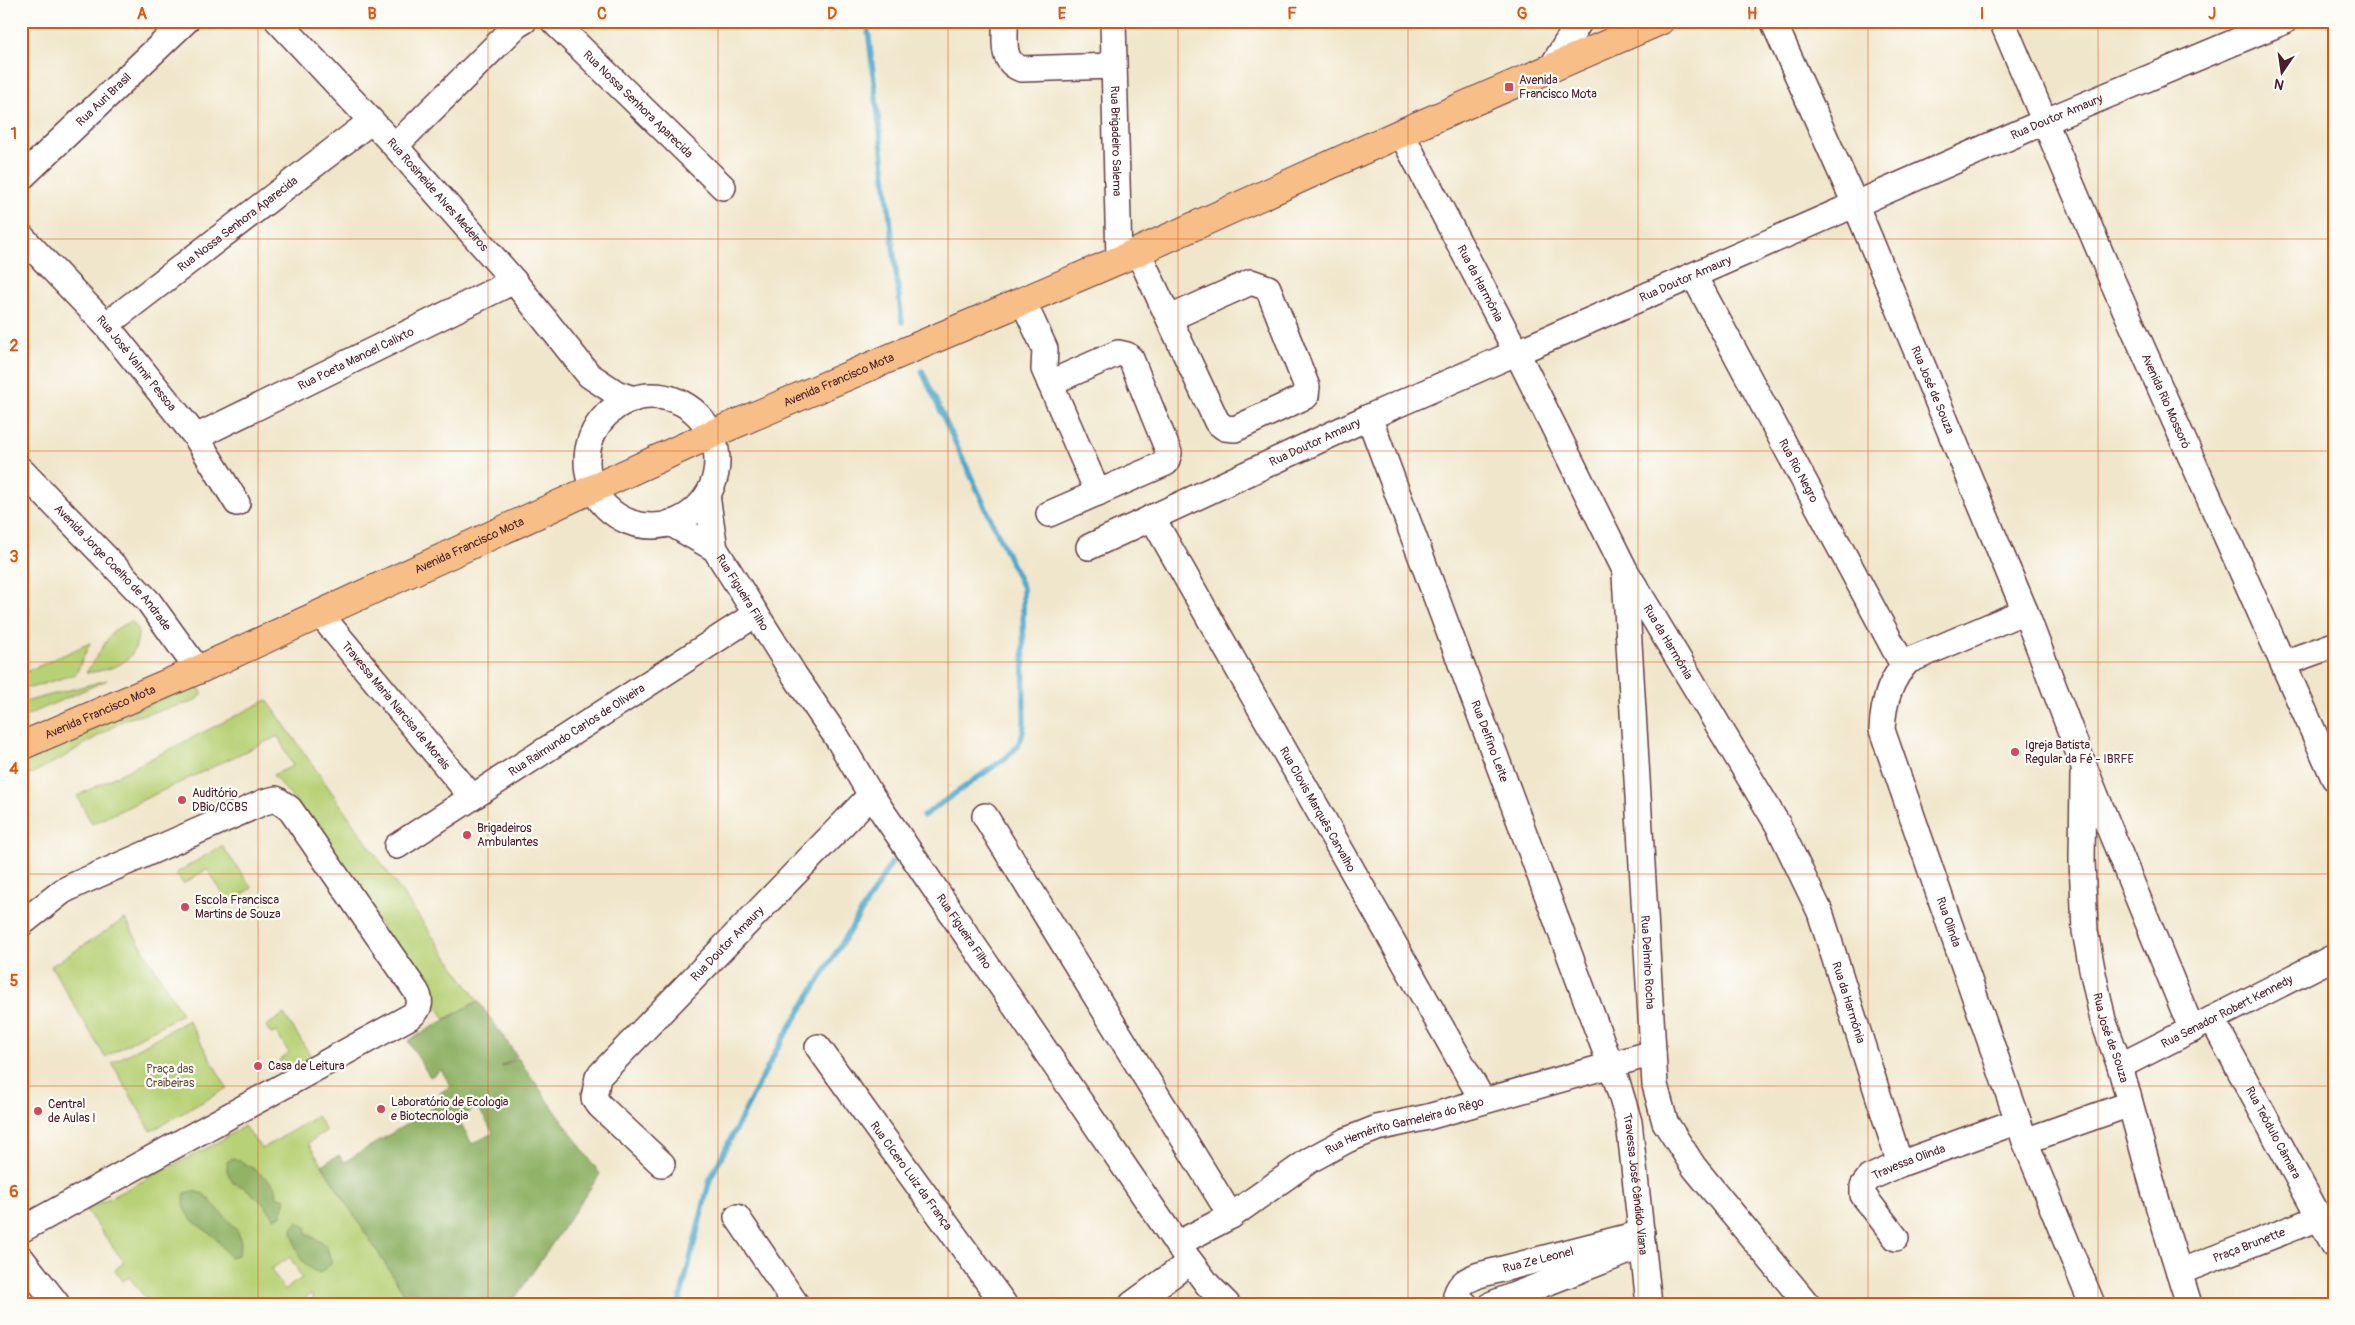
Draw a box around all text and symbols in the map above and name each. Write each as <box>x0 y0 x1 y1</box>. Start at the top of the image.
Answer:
text: A <box>137 4 148 24</box>
text: B <box>367 4 377 24</box>
text: C <box>597 4 607 24</box>
text: D <box>827 4 837 24</box>
text: E <box>1058 4 1067 24</box>
text: F <box>1287 4 1297 24</box>
text: G <box>1517 4 1528 24</box>
text: H <box>1747 4 1757 24</box>
text: I <box>1980 4 1984 24</box>
text: J <box>2208 4 2216 24</box>
street label: Rua Nossa Senhora Aparecida <box>580 48 696 162</box>
north arrow <box>2258 48 2308 98</box>
street label: Rua Auri Brasil <box>73 70 135 130</box>
place label: Avenida Francisco Mota <box>1519 73 1597 102</box>
text: N <box>2273 75 2286 94</box>
marker: Avenida Francisco Mota <box>1503 81 1515 93</box>
street label: Rua Brigadeiro Salema <box>1107 85 1124 197</box>
street label: Rua Doutor Amaury <box>2009 91 2105 143</box>
text: 1 <box>11 124 17 144</box>
street label: Rua Rosineide Alves Medeiros <box>384 135 492 255</box>
street label: Rua Nossa Senhora Aparecida <box>175 173 301 275</box>
street label: Rua da Harmônia <box>1453 243 1506 325</box>
street label: Rua Doutor Amaury <box>1637 253 1734 306</box>
street label: Rua José Valmir Pessoa <box>93 313 179 415</box>
street label: Rua Poeta Manoel Calixto <box>296 324 417 394</box>
text: 2 <box>10 336 19 356</box>
street label: Rua José de Souza <box>1907 344 1957 437</box>
street label: Avenida Francisco Mota <box>781 350 897 411</box>
street label: Avenida Rio Mossoró <box>2138 351 2193 452</box>
street label: Rua Doutor Amaury <box>1267 415 1363 470</box>
street label: Rua Rio Negro <box>1775 437 1822 506</box>
street label: Avenida Jorge Coelho de Andrade <box>51 502 174 634</box>
street label: Avenida Francisco Mota <box>412 514 527 578</box>
text: 3 <box>10 547 19 567</box>
street label: Rua Figueira Filho <box>712 552 772 634</box>
street label: Rua da Harmônia <box>1640 602 1696 683</box>
street label: Travessa Maria Narcisa de Morais <box>338 639 454 774</box>
street label: Rua Raimundo Carlos de Oliveira <box>506 681 648 780</box>
street label: Avenida Francisco Mota <box>43 682 158 743</box>
street label: Rua Delfino Leite <box>1467 698 1511 784</box>
place label: Igreja Batista Regular da Fé - IBRFE <box>2025 738 2134 767</box>
street label: Rua Clovis Marquês Carvalho <box>1276 744 1359 875</box>
marker: Igreja Batista Regular da Fé - IBRFE <box>2009 746 2021 758</box>
text: 4 <box>9 759 19 779</box>
place label: Auditório DBio/CCBS <box>192 786 248 815</box>
marker: Auditório DBio/CCBS <box>176 794 188 806</box>
place label: Brigadeiros Ambulantes <box>477 821 539 850</box>
marker: Brigadeiros Ambulantes <box>461 829 473 841</box>
street label: Rua Figueira Filho <box>933 891 995 973</box>
place label: Escola Francisca Martins de Souza <box>195 893 281 922</box>
street label: Rua Olinda <box>1933 895 1964 949</box>
marker: Escola Francisca Martins de Souza <box>179 901 191 913</box>
street label: Rua Doutor Amaury <box>688 903 767 985</box>
street label: Rua Delmiro Rocha <box>1637 915 1658 1010</box>
street label: Rua da Harmônia <box>1828 960 1868 1046</box>
text: 5 <box>10 971 19 991</box>
street label: Rua Senador Robert Kennedy <box>2159 972 2295 1052</box>
street label: Rua José de Souza <box>2089 991 2131 1085</box>
place label: Casa de Leitura <box>268 1059 345 1074</box>
marker: Casa de Leitura <box>252 1060 264 1072</box>
park label: Praça das Craibeiras <box>146 1062 195 1091</box>
street label: Rua Teódulo Câmara <box>2242 1084 2304 1182</box>
street label: Rua Hemérito Gameleira do Rêgo <box>1323 1094 1486 1158</box>
place label: Laboratório de Ecologia e Biotecnologia <box>391 1095 509 1124</box>
place label: Central de Aulas I <box>48 1097 96 1126</box>
marker: Laboratório de Ecologia e Biotecnologia <box>375 1103 387 1115</box>
marker: Central de Aulas I <box>32 1105 44 1117</box>
street label: Travessa José Cândido Viana <box>1619 1112 1651 1256</box>
street label: Rua Cícero Luiz da França <box>867 1119 955 1234</box>
street label: Travessa Olinda <box>1870 1141 1948 1184</box>
text: 6 <box>9 1182 19 1202</box>
street label: Praça Brunette <box>2211 1225 2287 1266</box>
street label: Rua Ze Leonel <box>1501 1244 1575 1277</box>

